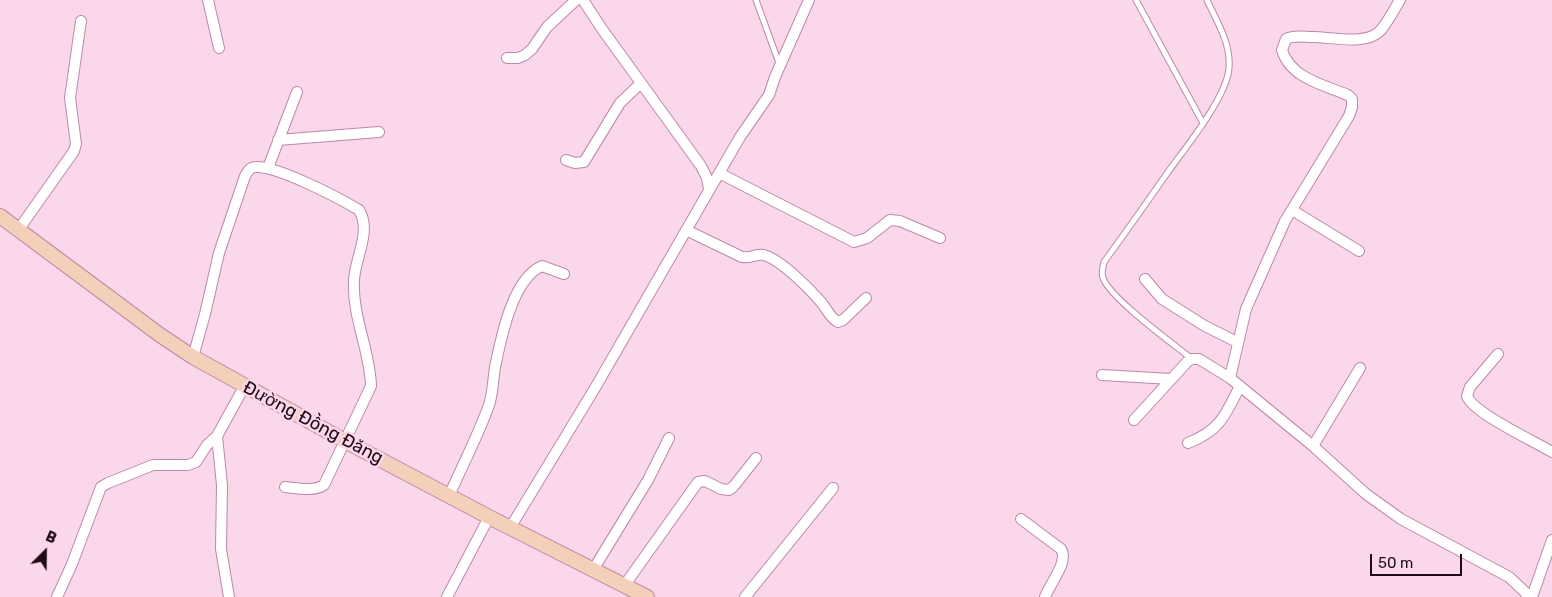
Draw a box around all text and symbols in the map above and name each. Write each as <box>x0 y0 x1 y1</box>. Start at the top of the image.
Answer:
street label: Đường Đồng Đăng <box>239 377 387 469</box>
north arrow <box>20 527 70 577</box>
text: B <box>43 528 59 547</box>
scale bar <box>1372 544 1464 576</box>
text: 50 m <box>1378 554 1413 572</box>

